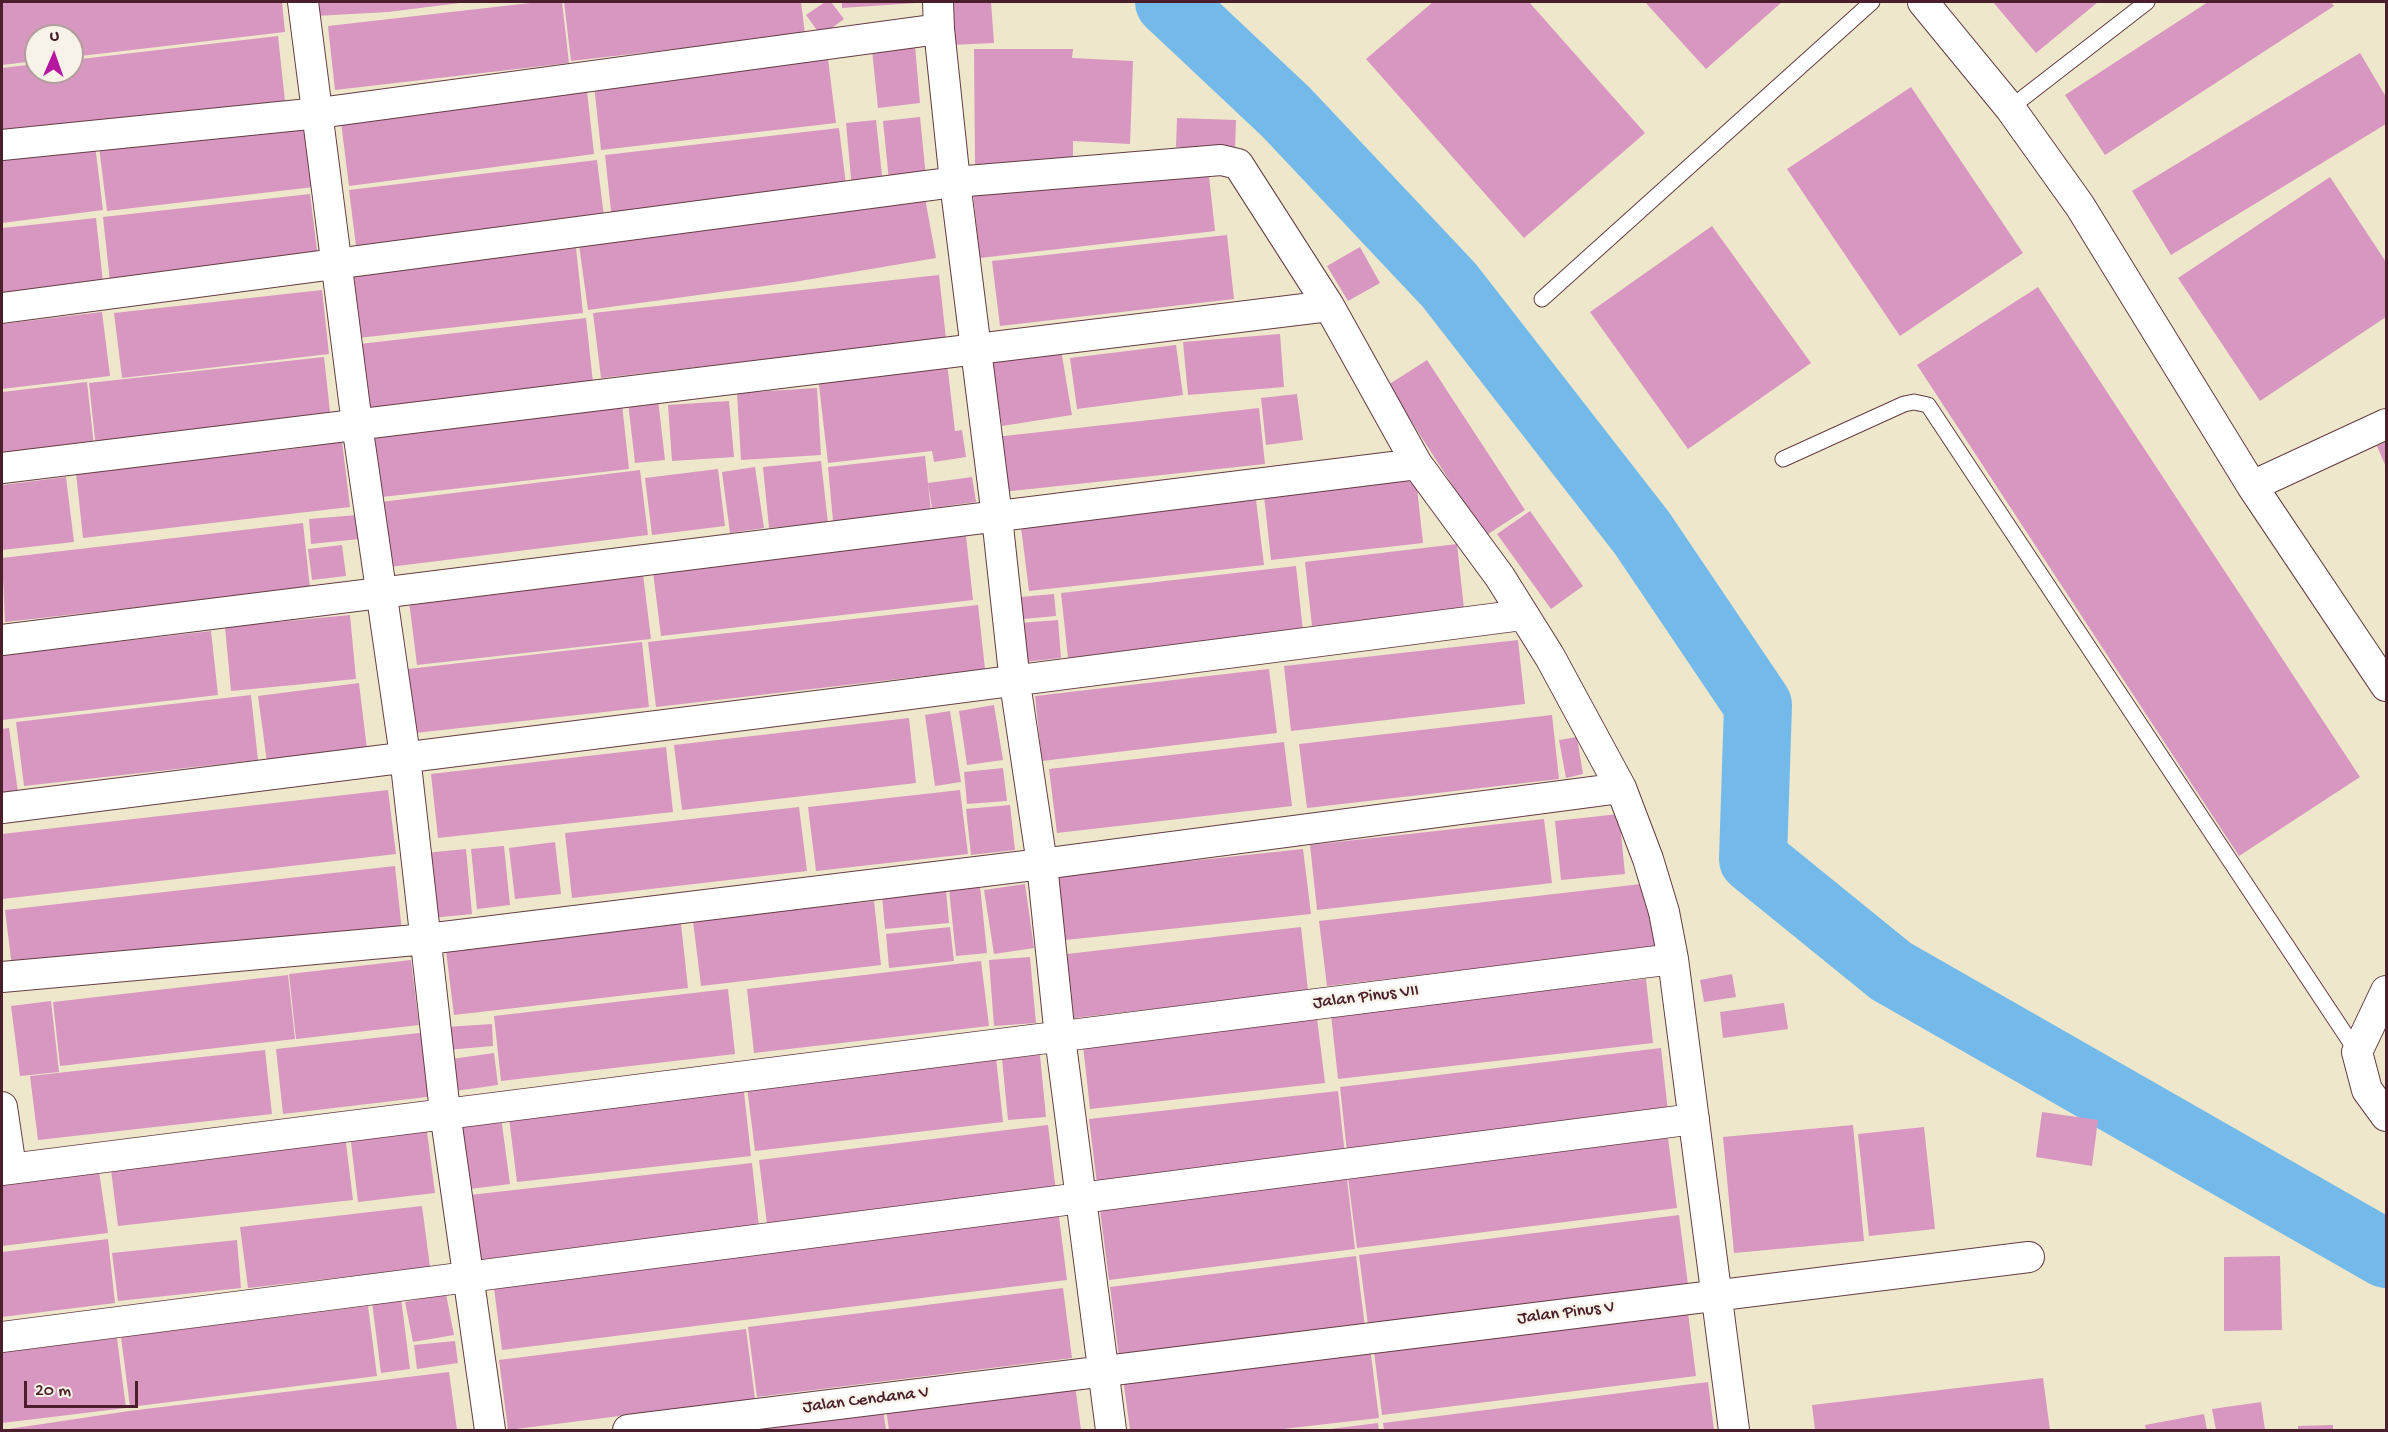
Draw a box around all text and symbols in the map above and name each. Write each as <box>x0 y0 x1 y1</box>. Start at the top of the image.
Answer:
north arrow <box>24 24 84 84</box>
text: U <box>50 28 60 47</box>
street label: Jalan Pinus VII <box>1312 981 1420 1015</box>
street label: Jalan Pinus V <box>1516 1297 1616 1331</box>
scale bar <box>27 1369 141 1407</box>
text: 20 m <box>35 1381 71 1402</box>
street label: Jalan Cendana V <box>802 1383 930 1419</box>

